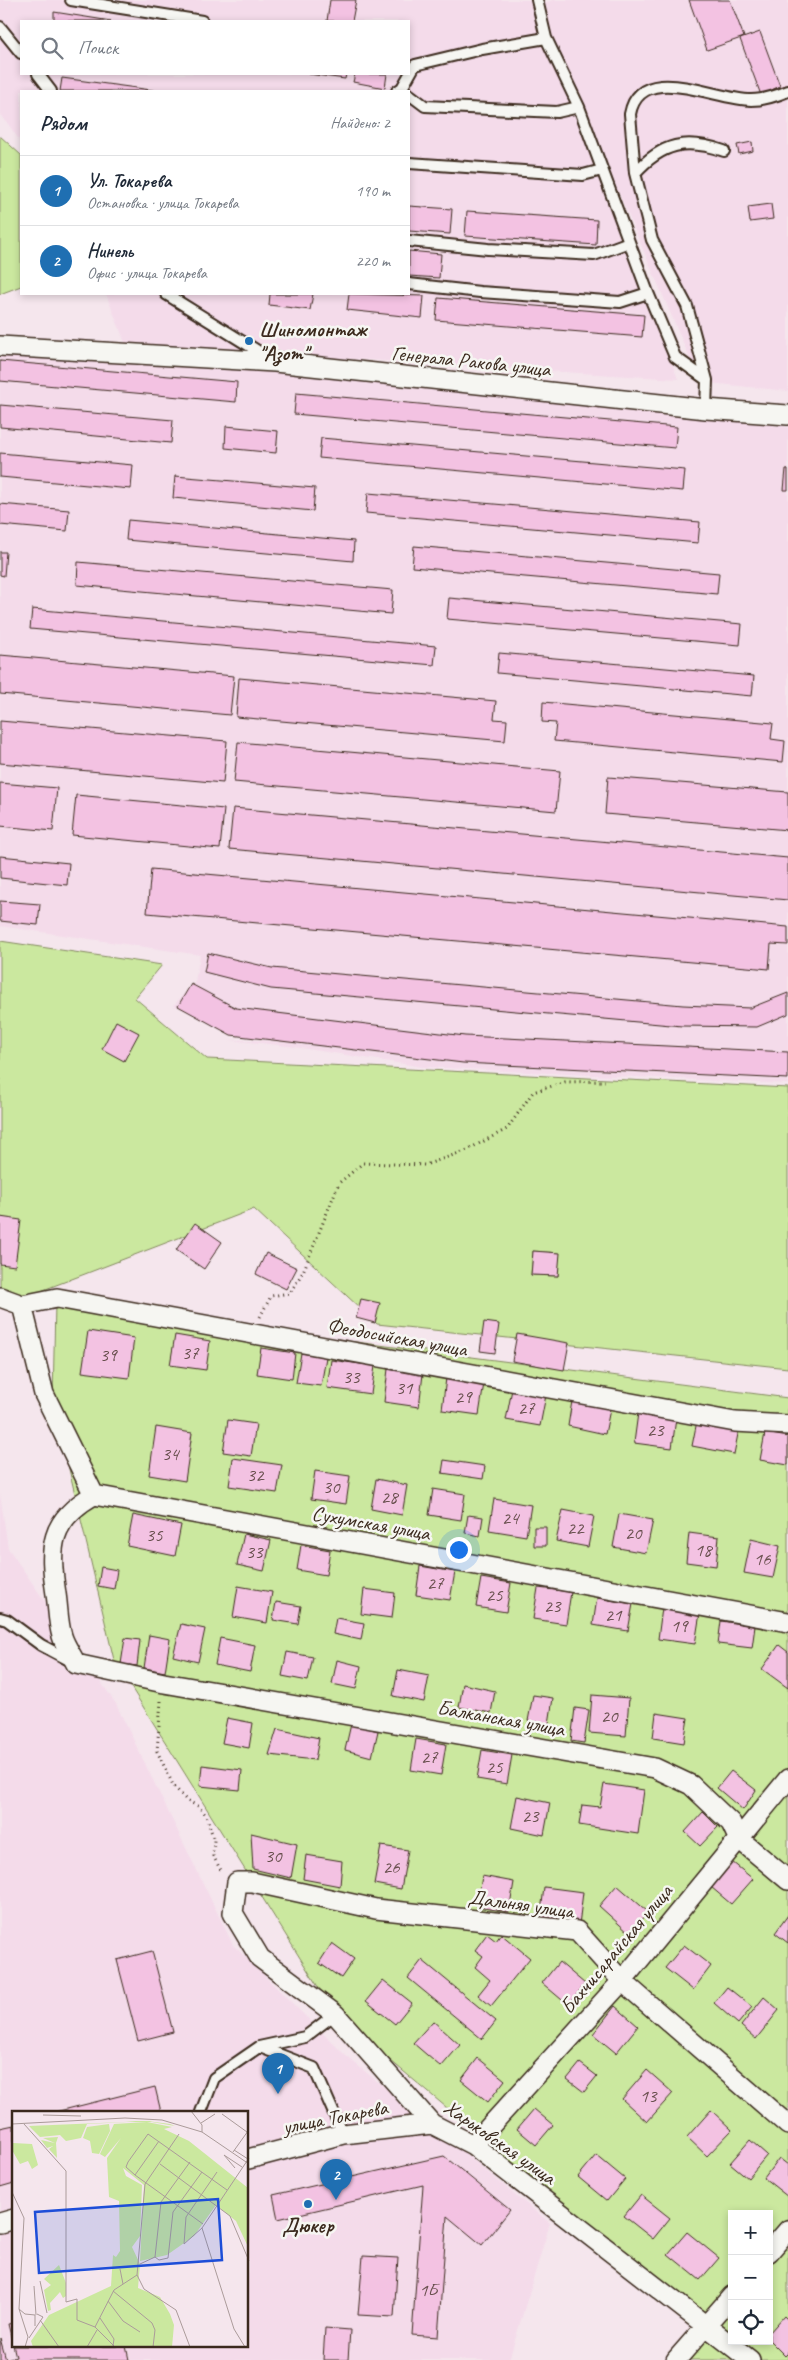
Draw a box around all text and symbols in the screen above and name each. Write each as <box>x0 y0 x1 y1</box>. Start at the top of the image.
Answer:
search box <box>20 20 410 75</box>
icon: search <box>38 34 66 62</box>
text: Поиск <box>78 36 118 60</box>
text: Рядом <box>40 110 87 136</box>
text: Найдено: 2 <box>330 113 390 133</box>
text: Ул. Токарева <box>87 169 171 193</box>
text: 1 <box>52 181 60 201</box>
text: 190 m <box>356 181 390 201</box>
text: Остановка · улица Токарева <box>87 193 239 213</box>
text: Нинель <box>87 239 133 263</box>
text: 2 <box>52 251 60 271</box>
text: 220 m <box>356 251 390 271</box>
text: Офис · улица Токарева <box>87 263 207 283</box>
place label: Шиномонтаж "Азот" <box>259 316 369 367</box>
marker: Шиномонтаж "Азот" <box>243 335 255 347</box>
street label: Генерала Ракова улица <box>390 340 554 382</box>
street label: Феодосийская улица <box>325 1312 470 1362</box>
house number: 37 <box>181 1341 200 1365</box>
house number: 39 <box>99 1343 118 1367</box>
house number: 33 <box>342 1365 361 1389</box>
house number: 31 <box>395 1376 414 1400</box>
house number: 29 <box>454 1385 473 1409</box>
house number: 27 <box>517 1396 536 1420</box>
house number: 23 <box>646 1418 665 1442</box>
house number: 34 <box>161 1442 181 1466</box>
house number: 32 <box>246 1463 265 1487</box>
house number: 30 <box>322 1475 341 1499</box>
house number: 28 <box>380 1485 400 1509</box>
street label: Сухумская улица <box>310 1500 434 1546</box>
house number: 24 <box>501 1506 521 1530</box>
house number: 22 <box>566 1516 585 1540</box>
house number: 20 <box>624 1521 643 1545</box>
house number: 35 <box>145 1523 164 1547</box>
your location <box>446 1537 472 1563</box>
house number: 18 <box>694 1538 714 1562</box>
house number: 33 <box>245 1540 264 1564</box>
house number: 16 <box>753 1547 772 1571</box>
house number: 27 <box>426 1571 445 1595</box>
house number: 25 <box>485 1583 504 1607</box>
house number: 23 <box>543 1594 562 1618</box>
house number: 21 <box>604 1603 623 1627</box>
house number: 19 <box>670 1614 689 1638</box>
street label: Балканская улица <box>436 1694 568 1742</box>
house number: 20 <box>600 1704 619 1728</box>
house number: 27 <box>420 1745 439 1769</box>
house number: 25 <box>485 1755 504 1779</box>
house number: 23 <box>521 1804 540 1828</box>
house number: 30 <box>264 1844 283 1868</box>
house number: 26 <box>382 1855 401 1879</box>
street label: Бахчисарайская улица <box>554 1878 679 2019</box>
street label: Дальняя улица <box>467 1884 578 1925</box>
pin: 1 <box>262 2053 294 2094</box>
house number: 13 <box>639 2084 658 2108</box>
street label: улица Токарева <box>278 2094 391 2140</box>
street label: Харьковская улица <box>439 2094 563 2191</box>
inset map <box>12 2111 249 2348</box>
pin: 2 <box>320 2159 352 2200</box>
marker: Дюкер <box>302 2198 314 2210</box>
map controls <box>728 2210 773 2345</box>
button: + <box>728 2210 773 2255</box>
place label: Дюкер <box>282 2212 335 2238</box>
button: − <box>728 2255 773 2300</box>
house number: 1Б <box>419 2278 440 2302</box>
button: locate <box>728 2300 773 2345</box>

